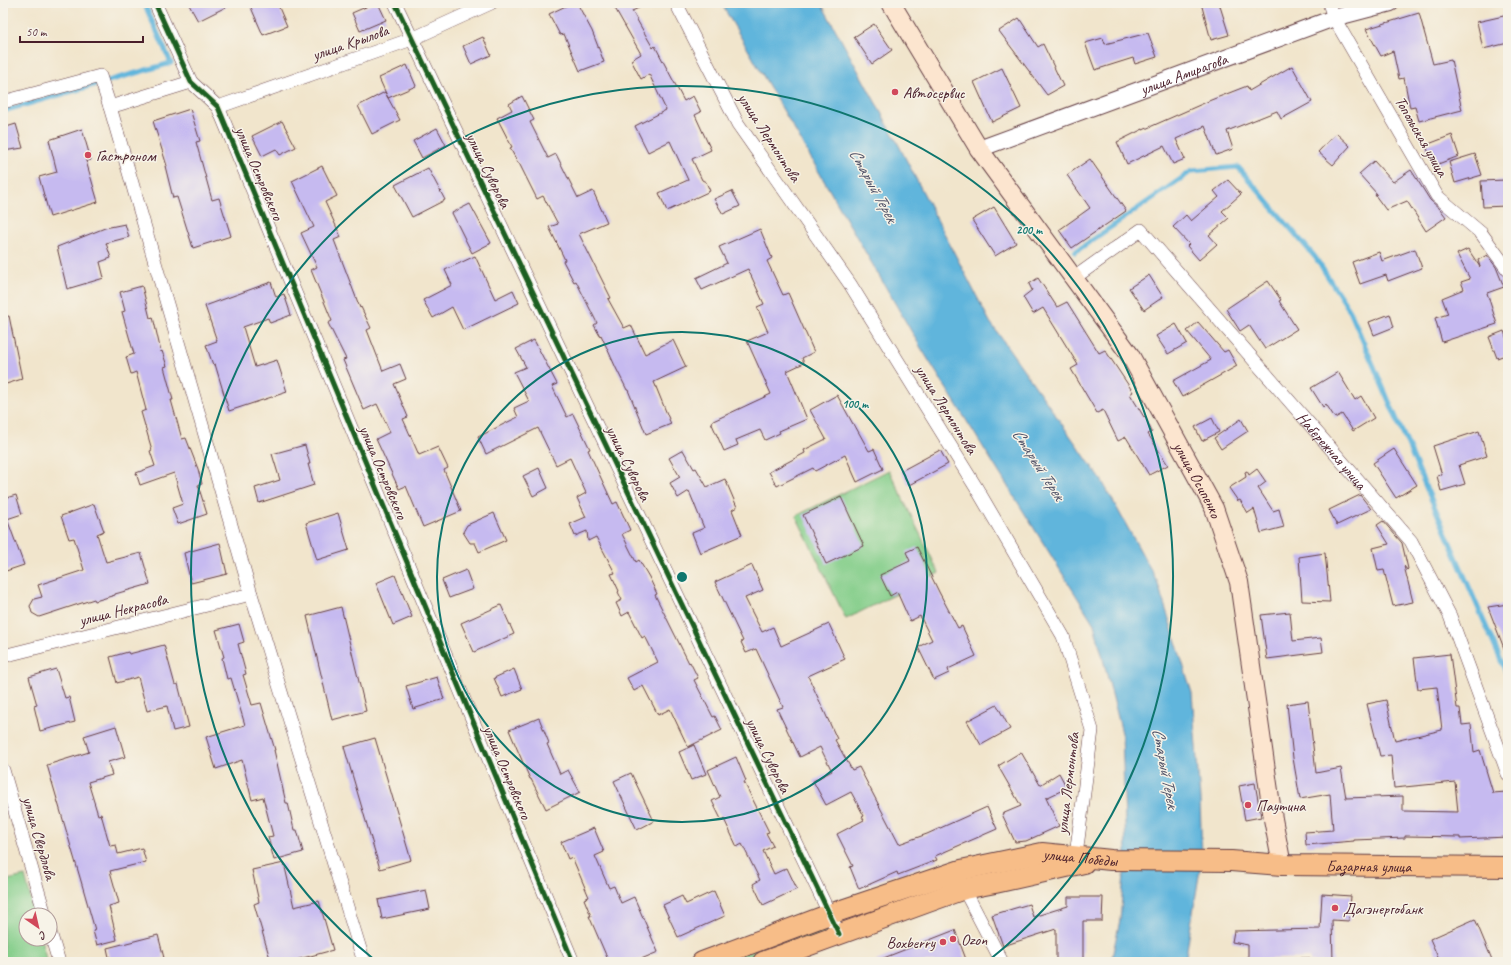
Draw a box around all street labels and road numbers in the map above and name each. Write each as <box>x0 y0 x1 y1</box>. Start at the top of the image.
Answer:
street label: улица Крылова <box>309 20 393 66</box>
street label: улица Амирагова <box>1137 49 1231 100</box>
street label: улица Лермонтова <box>732 88 806 187</box>
street label: Топольская улица <box>1390 93 1453 181</box>
street label: улица Островского <box>230 122 288 225</box>
street label: улица Суворова <box>461 128 515 212</box>
street label: улица Лермонтова <box>910 360 982 459</box>
street label: Набережная улица <box>1292 408 1371 495</box>
street label: улица Островского <box>354 421 412 524</box>
street label: улица Суворова <box>601 421 655 505</box>
street label: улица Осипенко <box>1168 438 1226 522</box>
street label: улица Некрасова <box>76 589 170 631</box>
street label: улица Суворова <box>741 713 795 797</box>
street label: улица Островского <box>478 721 536 824</box>
street label: улица Лермонтова <box>1052 730 1084 836</box>
street label: улица Свердлова <box>17 793 61 884</box>
street label: улица Победы <box>1041 844 1119 871</box>
street label: Базарная улица <box>1326 856 1412 877</box>

